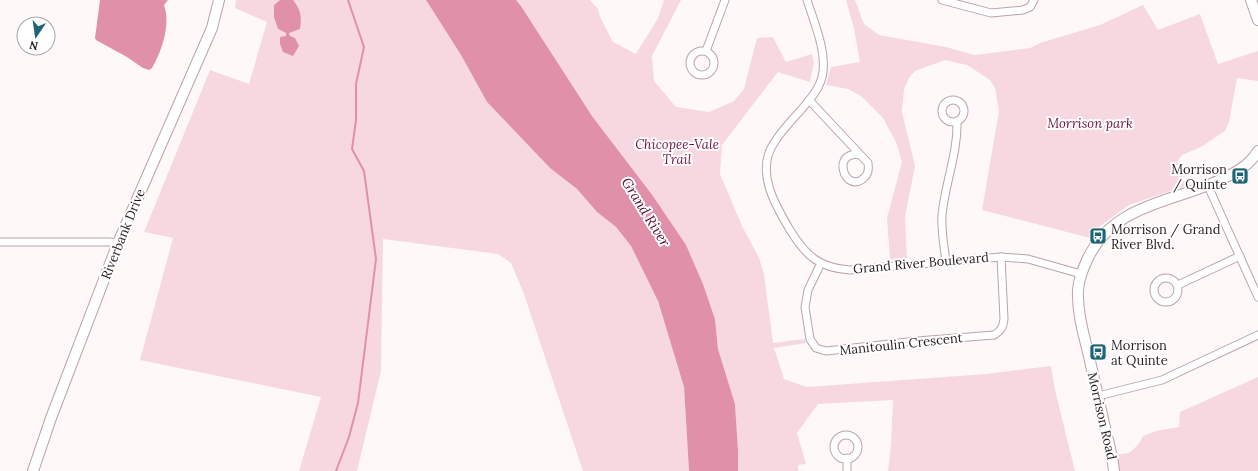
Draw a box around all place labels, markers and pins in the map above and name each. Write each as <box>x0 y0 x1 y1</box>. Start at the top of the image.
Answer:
place label: Morrison / Quinte <box>1171 161 1227 193</box>
bus stop icon: Morrison / Quinte <box>1230 166 1250 186</box>
place label: Morrison / Grand River Blvd. <box>1111 221 1221 253</box>
bus stop icon: Morrison / Grand River Blvd. <box>1088 226 1108 246</box>
place label: Morrison at Quinte <box>1111 337 1168 369</box>
bus stop icon: Morrison at Quinte <box>1088 342 1108 362</box>

